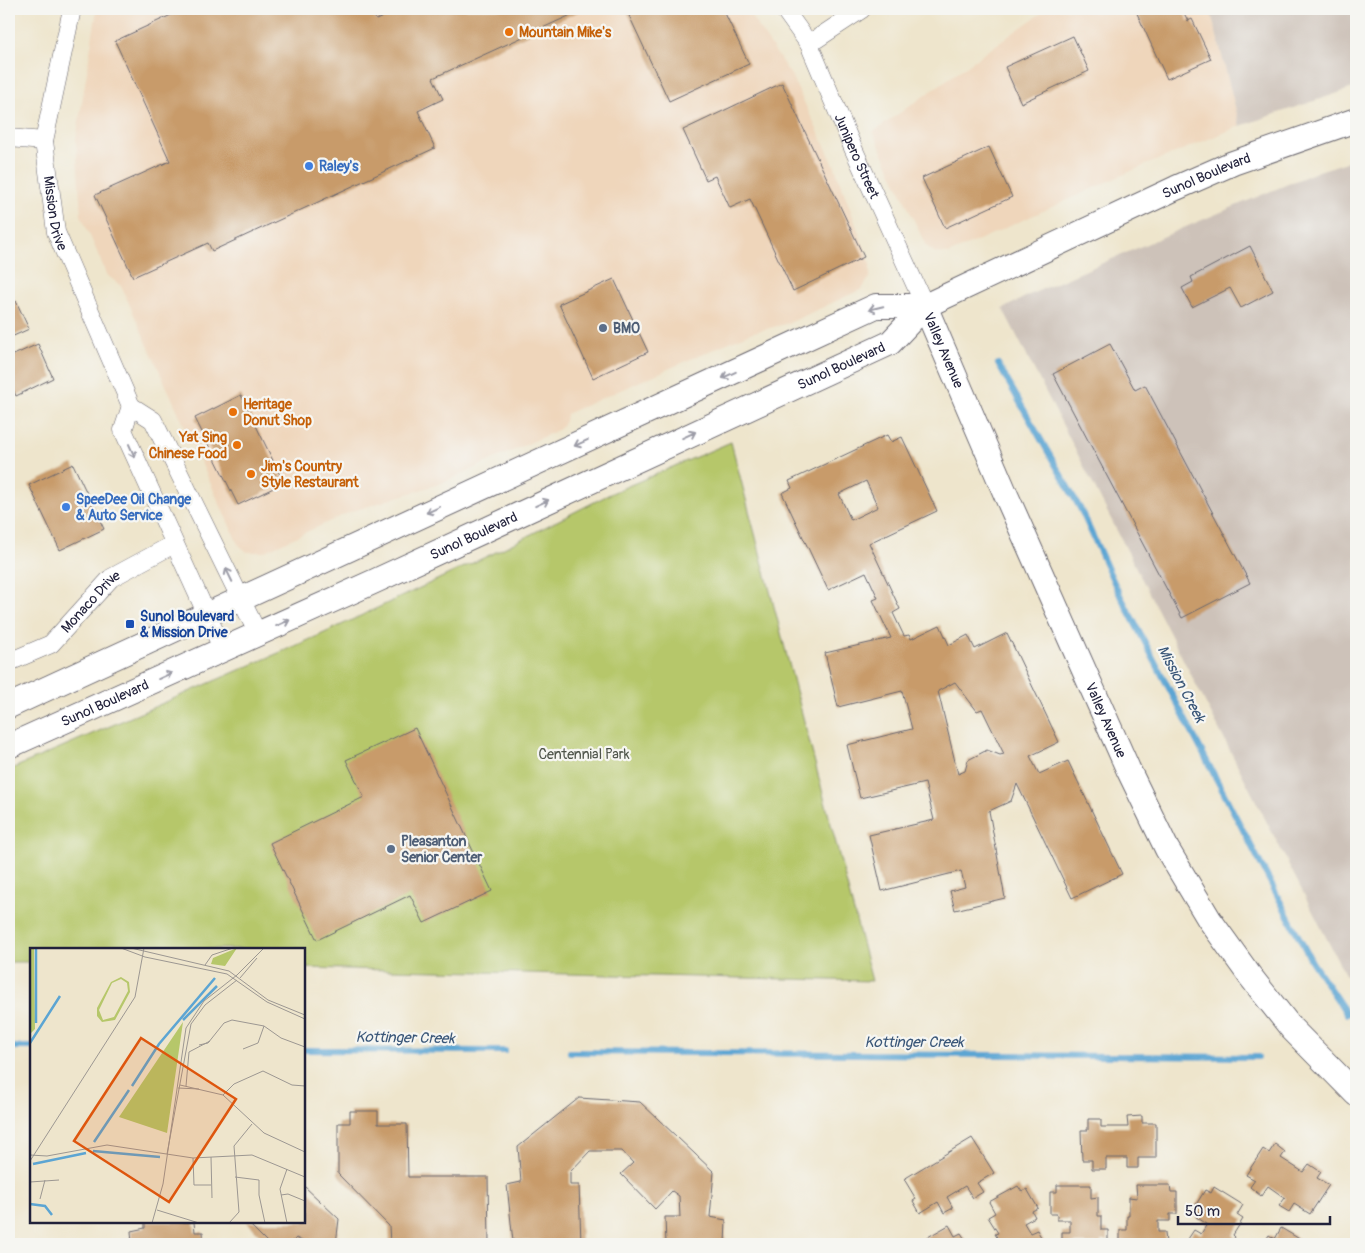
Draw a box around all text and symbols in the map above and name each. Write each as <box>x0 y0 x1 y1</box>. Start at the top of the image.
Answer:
place label: Mountain Mike's <box>519 24 612 41</box>
marker: Mountain Mike's <box>503 26 515 38</box>
street label: Junipero Street <box>831 111 884 202</box>
street label: Sunol Boulevard <box>1159 149 1253 202</box>
place label: Raley's <box>319 158 359 175</box>
marker: Raley's <box>303 160 315 172</box>
street label: Mission Drive <box>40 175 71 253</box>
one-way arrow <box>869 304 885 313</box>
street label: Valley Avenue <box>920 310 968 391</box>
place label: BMO <box>613 320 640 337</box>
marker: BMO <box>597 322 609 334</box>
street label: Sunol Boulevard <box>795 338 888 393</box>
one-way arrow <box>722 370 737 380</box>
place label: Heritage Donut Shop <box>243 396 312 429</box>
marker: Heritage Donut Shop <box>227 406 239 418</box>
place label: Yat Sing Chinese Food <box>149 429 227 462</box>
one-way arrow <box>682 430 697 440</box>
one-way arrow <box>574 438 589 448</box>
marker: Yat Sing Chinese Food <box>231 439 243 451</box>
one-way arrow <box>128 443 138 458</box>
place label: Jim's Country Style Restaurant <box>261 458 359 491</box>
marker: Jim's Country Style Restaurant <box>245 468 257 480</box>
place label: SpeeDee Oil Change & Auto Service <box>76 491 192 524</box>
one-way arrow <box>534 498 549 508</box>
marker: SpeeDee Oil Change & Auto Service <box>60 501 72 513</box>
one-way arrow <box>426 505 441 515</box>
street label: Sunol Boulevard <box>427 508 520 563</box>
street label: Monaco Drive <box>57 566 123 636</box>
one-way arrow <box>224 568 233 583</box>
place label: Sunol Boulevard & Mission Drive <box>140 608 235 641</box>
marker: Sunol Boulevard & Mission Drive <box>124 618 136 630</box>
one-way arrow <box>275 618 290 627</box>
water label: Mission Creek <box>1153 642 1210 727</box>
one-way arrow <box>157 671 172 680</box>
street label: Sunol Boulevard <box>58 676 151 730</box>
street label: Valley Avenue <box>1082 680 1130 760</box>
park label: Centennial Park <box>538 746 630 763</box>
place label: Pleasanton Senior Center <box>401 833 483 866</box>
marker: Pleasanton Senior Center <box>385 843 397 855</box>
inset map <box>30 948 305 1223</box>
water label: Kottinger Creek <box>355 1028 456 1048</box>
water label: Kottinger Creek <box>864 1033 965 1052</box>
scale bar <box>1178 1193 1330 1225</box>
text: 50 m <box>1185 1202 1220 1221</box>

